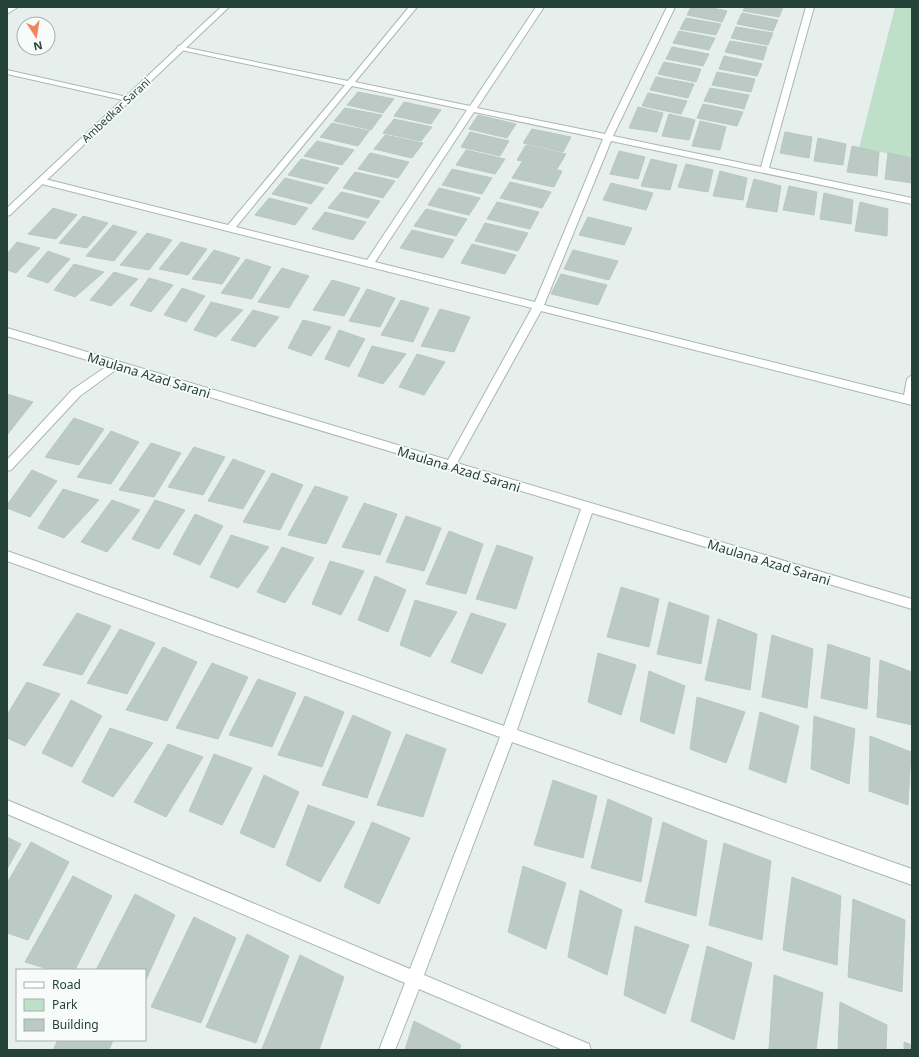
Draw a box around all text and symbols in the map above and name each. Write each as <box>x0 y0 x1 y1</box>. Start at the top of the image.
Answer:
north arrow <box>16 16 56 56</box>
text: N <box>32 38 44 55</box>
street label: Ambedkar Sarani <box>78 74 153 145</box>
street label: Maulana Azad Sarani <box>85 348 213 402</box>
street label: Maulana Azad Sarani <box>395 442 523 496</box>
street label: Maulana Azad Sarani <box>705 535 833 589</box>
legend <box>16 969 146 1041</box>
text: Road <box>52 976 81 993</box>
text: Park <box>52 996 78 1013</box>
text: Building <box>52 1016 99 1033</box>

